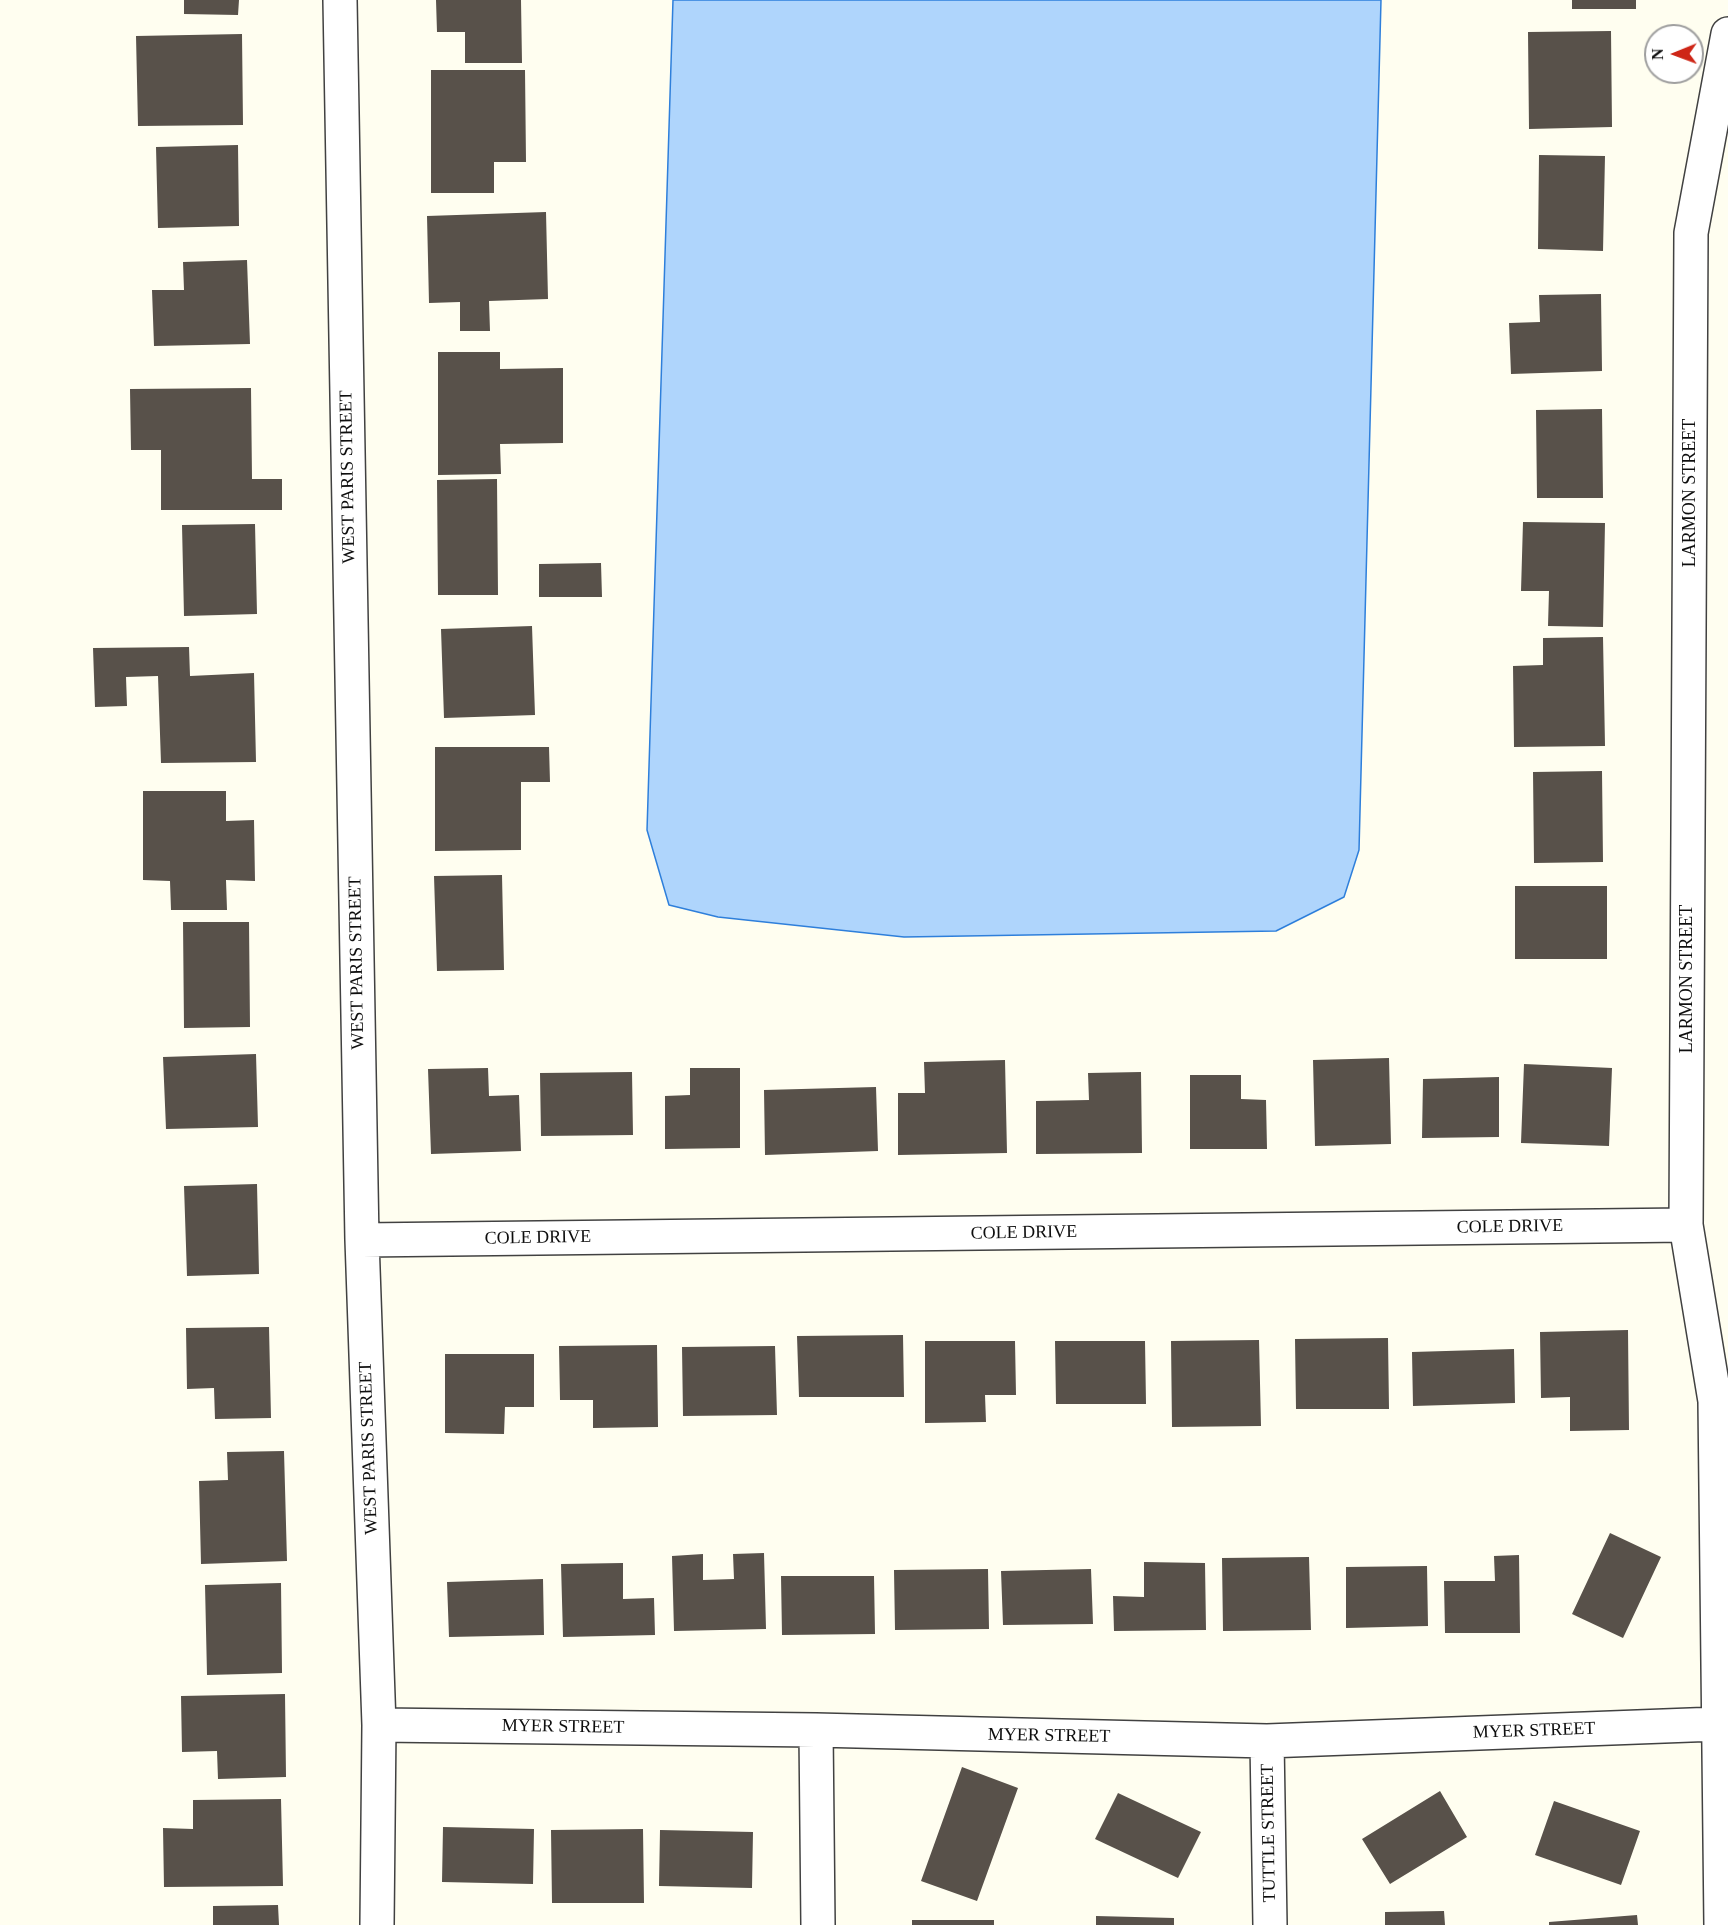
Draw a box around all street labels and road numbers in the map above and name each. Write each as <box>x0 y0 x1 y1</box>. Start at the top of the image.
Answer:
street label: WEST PARIS STREET <box>336 390 360 564</box>
street label: LARMON STREET <box>1679 419 1701 567</box>
street label: WEST PARIS STREET <box>345 876 369 1050</box>
street label: LARMON STREET <box>1676 905 1698 1053</box>
street label: COLE DRIVE <box>1457 1215 1563 1239</box>
street label: COLE DRIVE <box>971 1221 1077 1245</box>
street label: COLE DRIVE <box>485 1226 591 1250</box>
street label: WEST PARIS STREET <box>355 1361 383 1535</box>
street label: MYER STREET <box>502 1715 624 1739</box>
street label: MYER STREET <box>1472 1718 1596 1744</box>
street label: MYER STREET <box>988 1724 1110 1748</box>
street label: TUTTLE STREET <box>1257 1764 1281 1902</box>

